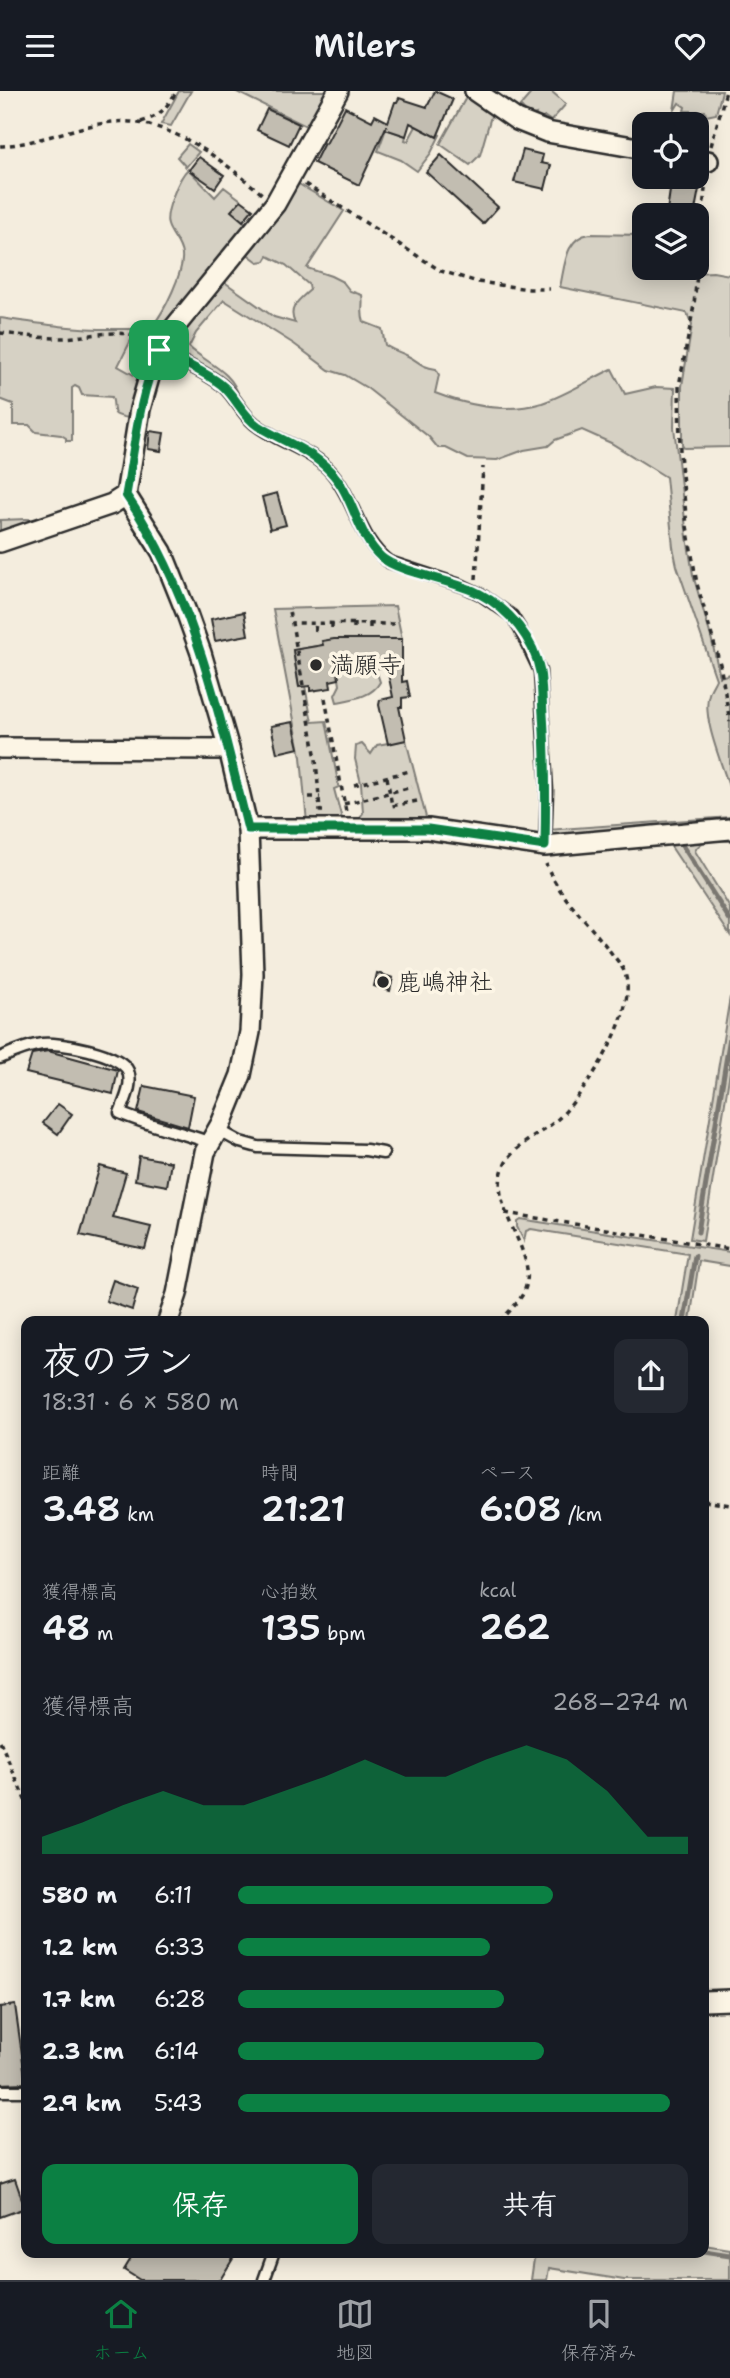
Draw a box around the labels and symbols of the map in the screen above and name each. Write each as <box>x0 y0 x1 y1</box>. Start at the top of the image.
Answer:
pin <box>129 320 189 380</box>
place label: 満願寺 <box>330 649 402 681</box>
marker: 満願寺 <box>308 657 324 673</box>
place label: 鹿嶋神社 <box>397 966 493 998</box>
marker: 鹿嶋神社 <box>375 974 391 990</box>

